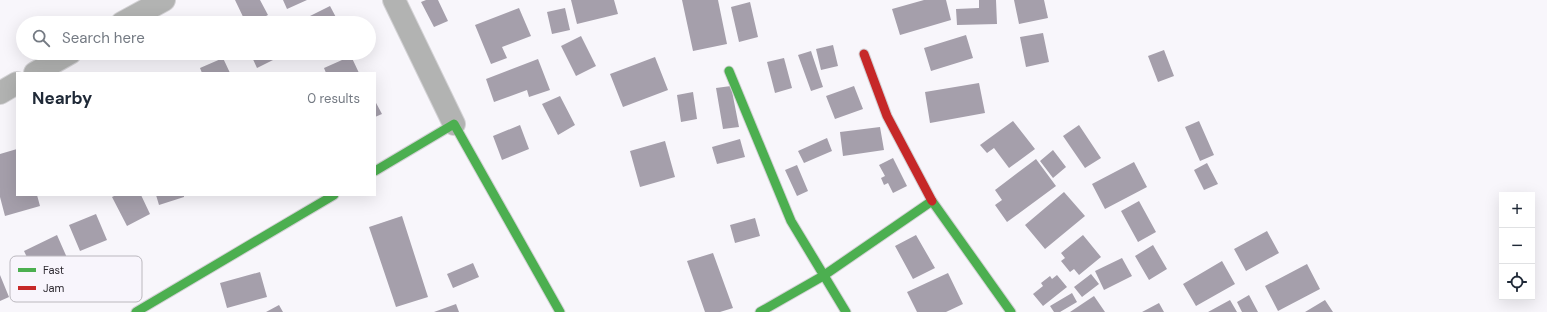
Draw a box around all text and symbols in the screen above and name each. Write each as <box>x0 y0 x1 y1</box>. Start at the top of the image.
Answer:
search box <box>16 16 376 60</box>
icon: search <box>30 27 52 49</box>
text: Search here <box>62 28 145 48</box>
text: Nearby <box>32 87 92 109</box>
text: 0 results <box>307 90 360 107</box>
map controls <box>1499 192 1535 300</box>
button: + <box>1499 192 1535 228</box>
button: − <box>1499 228 1535 264</box>
legend <box>10 256 142 302</box>
text: Fast <box>43 263 64 277</box>
button: locate <box>1499 264 1535 300</box>
text: Jam <box>43 281 64 295</box>

